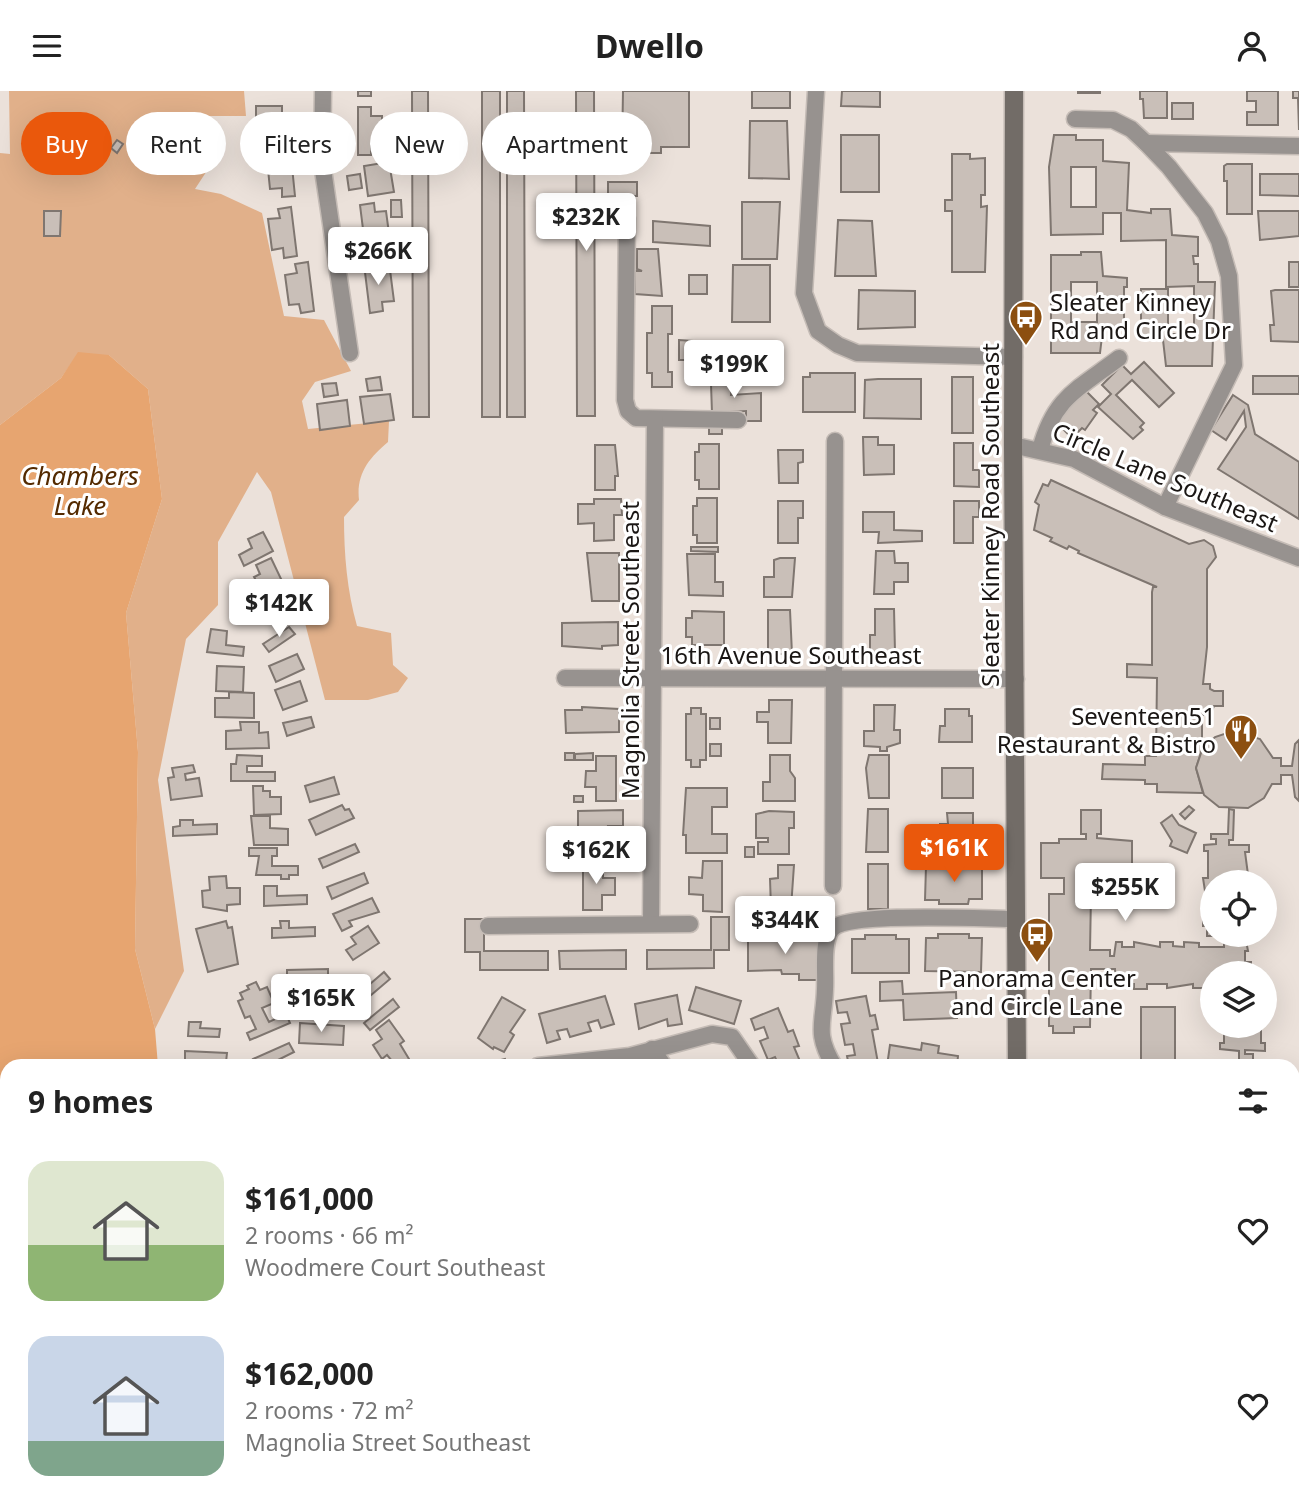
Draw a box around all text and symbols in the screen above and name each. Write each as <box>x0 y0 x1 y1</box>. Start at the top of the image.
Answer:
text: Dwello <box>595 24 704 67</box>
icon: menu <box>28 27 66 65</box>
icon: person <box>1233 27 1271 65</box>
chip: Buy <box>21 112 112 175</box>
chip: Rent <box>126 112 226 175</box>
chip: Filters <box>240 112 356 175</box>
chip: New <box>370 112 468 175</box>
chip: Apartment <box>482 112 652 175</box>
pin: $232K <box>537 193 635 253</box>
text: $232K <box>552 200 620 232</box>
pin: $266K <box>329 227 427 287</box>
text: $266K <box>344 234 412 266</box>
place label: Sleater Kinney Rd and Circle Dr <box>1050 285 1231 346</box>
bus stop icon: Sleater Kinney Rd and Circle Dr <box>1007 298 1045 347</box>
pin: $199K <box>685 341 783 400</box>
street label: Sleater Kinney Road Southeast <box>973 343 1006 687</box>
text: $199K <box>700 347 768 379</box>
street label: Circle Lane Southeast <box>1048 414 1284 539</box>
water label: Chambers Lake <box>21 457 139 523</box>
street label: Magnolia Street Southeast <box>613 501 646 799</box>
pin: $142K <box>230 580 328 639</box>
text: $142K <box>245 586 313 618</box>
street label: 16th Avenue Southeast <box>661 638 922 671</box>
place label: Seventeen51 Restaurant & Bistro <box>997 699 1216 760</box>
restaurant icon: Seventeen51 Restaurant & Bistro <box>1222 712 1260 761</box>
pin: $161K <box>905 825 1003 884</box>
pin: $162K <box>547 827 645 886</box>
text: $161K <box>920 831 988 863</box>
text: $162K <box>562 833 630 865</box>
pin: $255K <box>1076 863 1174 923</box>
text: $255K <box>1091 870 1159 902</box>
map controls <box>1200 870 1277 1038</box>
button: locate <box>1200 870 1277 947</box>
pin: $344K <box>736 897 834 956</box>
text: $344K <box>751 903 819 935</box>
bus stop icon: Panorama Center and Circle Lane <box>1018 915 1056 964</box>
place label: Panorama Center and Circle Lane <box>938 961 1136 1022</box>
button: layers <box>1200 961 1277 1038</box>
pin: $165K <box>272 975 370 1034</box>
text: $165K <box>287 981 355 1013</box>
text: 9 homes <box>28 1081 153 1122</box>
icon: filters <box>1234 1082 1272 1120</box>
text: $161,000 <box>245 1178 374 1219</box>
icon: home <box>84 1189 168 1273</box>
icon: heart <box>1234 1212 1272 1250</box>
text: 2 rooms · 66 m² <box>245 1219 414 1251</box>
text: Woodmere Court Southeast <box>245 1251 545 1283</box>
text: $162,000 <box>245 1353 374 1394</box>
icon: home <box>84 1364 168 1448</box>
icon: heart <box>1234 1387 1272 1425</box>
text: 2 rooms · 72 m² <box>245 1394 414 1426</box>
text: Magnolia Street Southeast <box>245 1426 530 1458</box>

